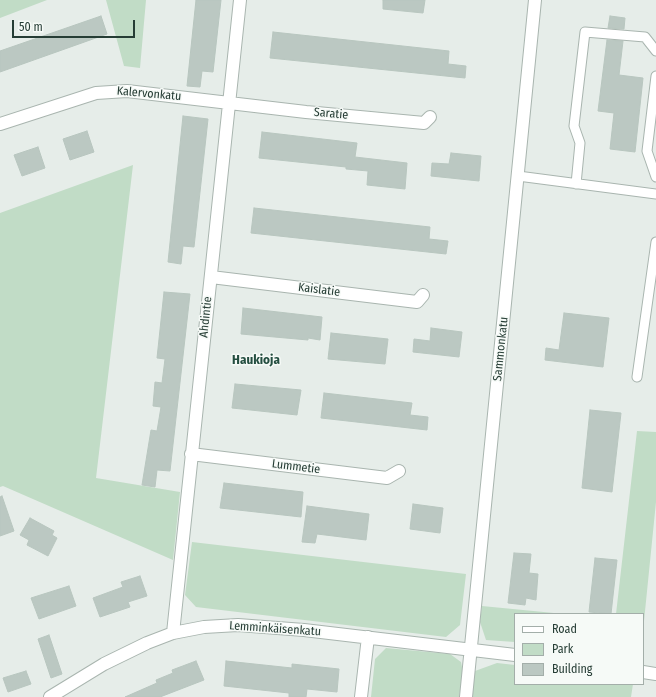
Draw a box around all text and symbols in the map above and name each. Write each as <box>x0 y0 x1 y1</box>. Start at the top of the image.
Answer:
scale bar <box>14 12 137 38</box>
text: 50 m <box>19 20 43 34</box>
street label: Kalervonkatu <box>116 84 182 104</box>
street label: Saratie <box>313 105 349 123</box>
street label: Kaislatie <box>297 280 341 300</box>
street label: Ahdintie <box>197 296 215 338</box>
street label: Sammonkatu <box>490 316 512 382</box>
district label: Haukioja <box>232 352 280 368</box>
street label: Lummetie <box>271 457 321 477</box>
legend <box>514 613 644 685</box>
street label: Lemminkäisenkatu <box>229 619 321 639</box>
text: Road <box>552 622 577 636</box>
text: Park <box>552 642 573 656</box>
text: Building <box>552 662 592 676</box>

